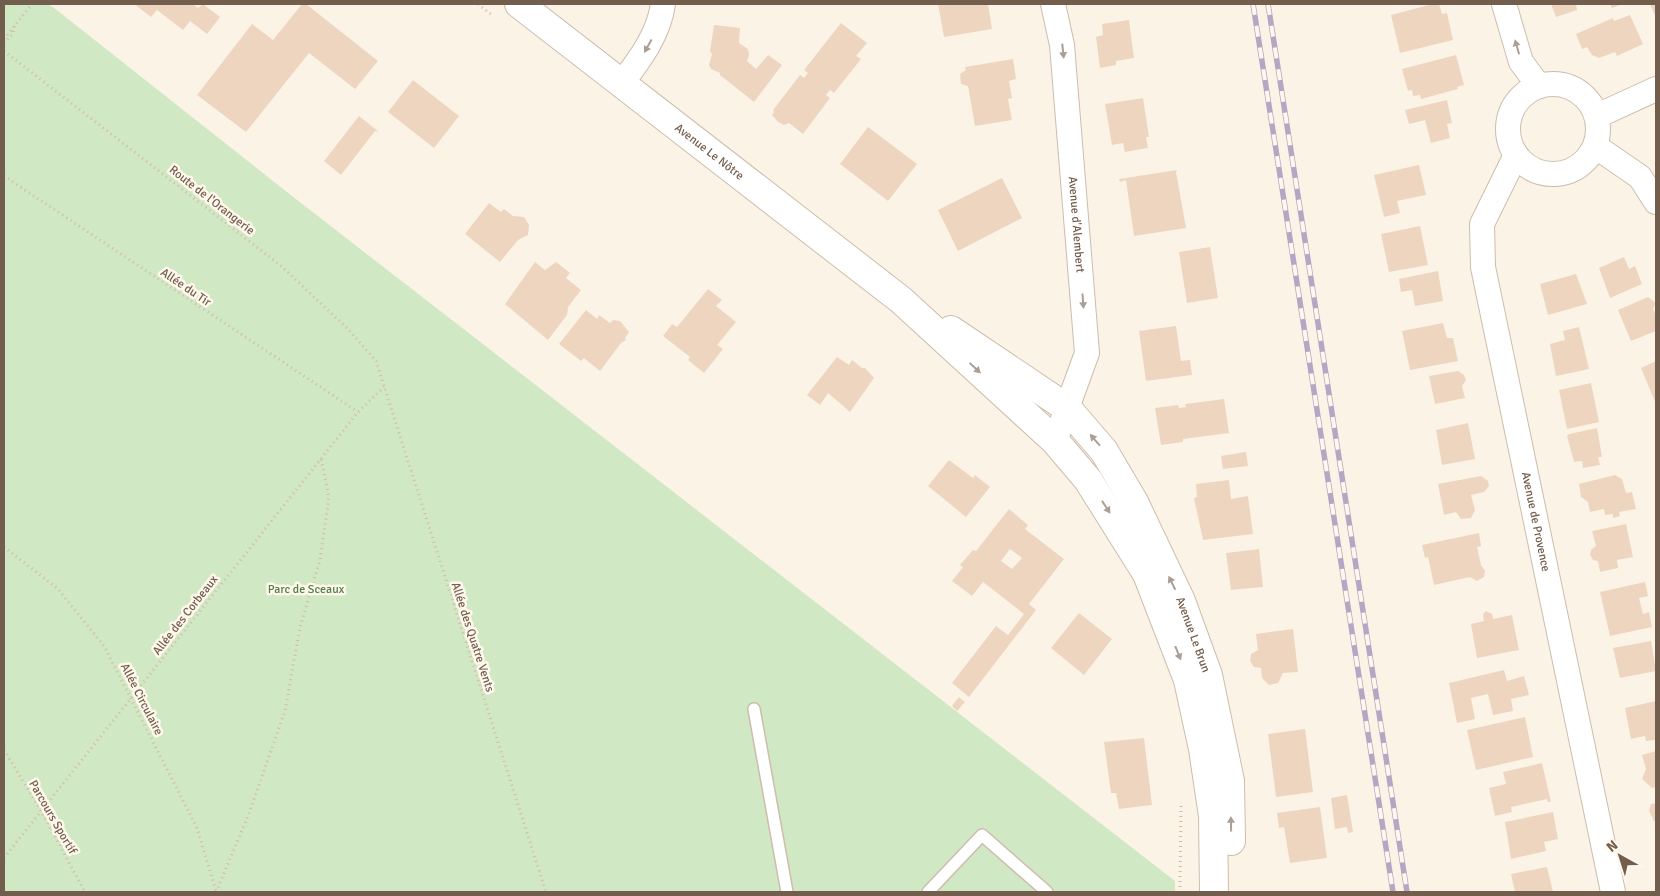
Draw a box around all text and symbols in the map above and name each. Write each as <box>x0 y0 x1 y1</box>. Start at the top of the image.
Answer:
one-way arrow <box>643 39 652 52</box>
one-way arrow <box>1512 40 1520 55</box>
one-way arrow <box>1059 44 1067 60</box>
street label: Avenue Le Nôtre <box>672 120 747 184</box>
street label: Route de l'Orangerie <box>166 162 257 238</box>
street label: Avenue d'Alembert <box>1065 176 1087 273</box>
street label: Allée du Tir <box>158 265 214 310</box>
one-way arrow <box>1080 293 1088 309</box>
one-way arrow <box>969 362 981 374</box>
one-way arrow <box>1090 434 1101 447</box>
street label: Avenue de Provence <box>1518 470 1553 573</box>
one-way arrow <box>1102 501 1111 514</box>
street label: Allée des Corbeaux <box>150 572 222 658</box>
one-way arrow <box>1168 576 1176 590</box>
street label: Allée des Quatre Vents <box>448 580 497 694</box>
park label: Parc de Sceaux <box>268 582 345 597</box>
street label: Avenue Le Brun <box>1172 594 1213 675</box>
one-way arrow <box>1174 646 1182 660</box>
street label: Allée Circulaire <box>117 661 166 738</box>
street label: Parcours Sportif <box>25 778 80 858</box>
one-way arrow <box>1226 816 1234 832</box>
north arrow <box>1595 831 1645 881</box>
text: N <box>1603 837 1621 856</box>

